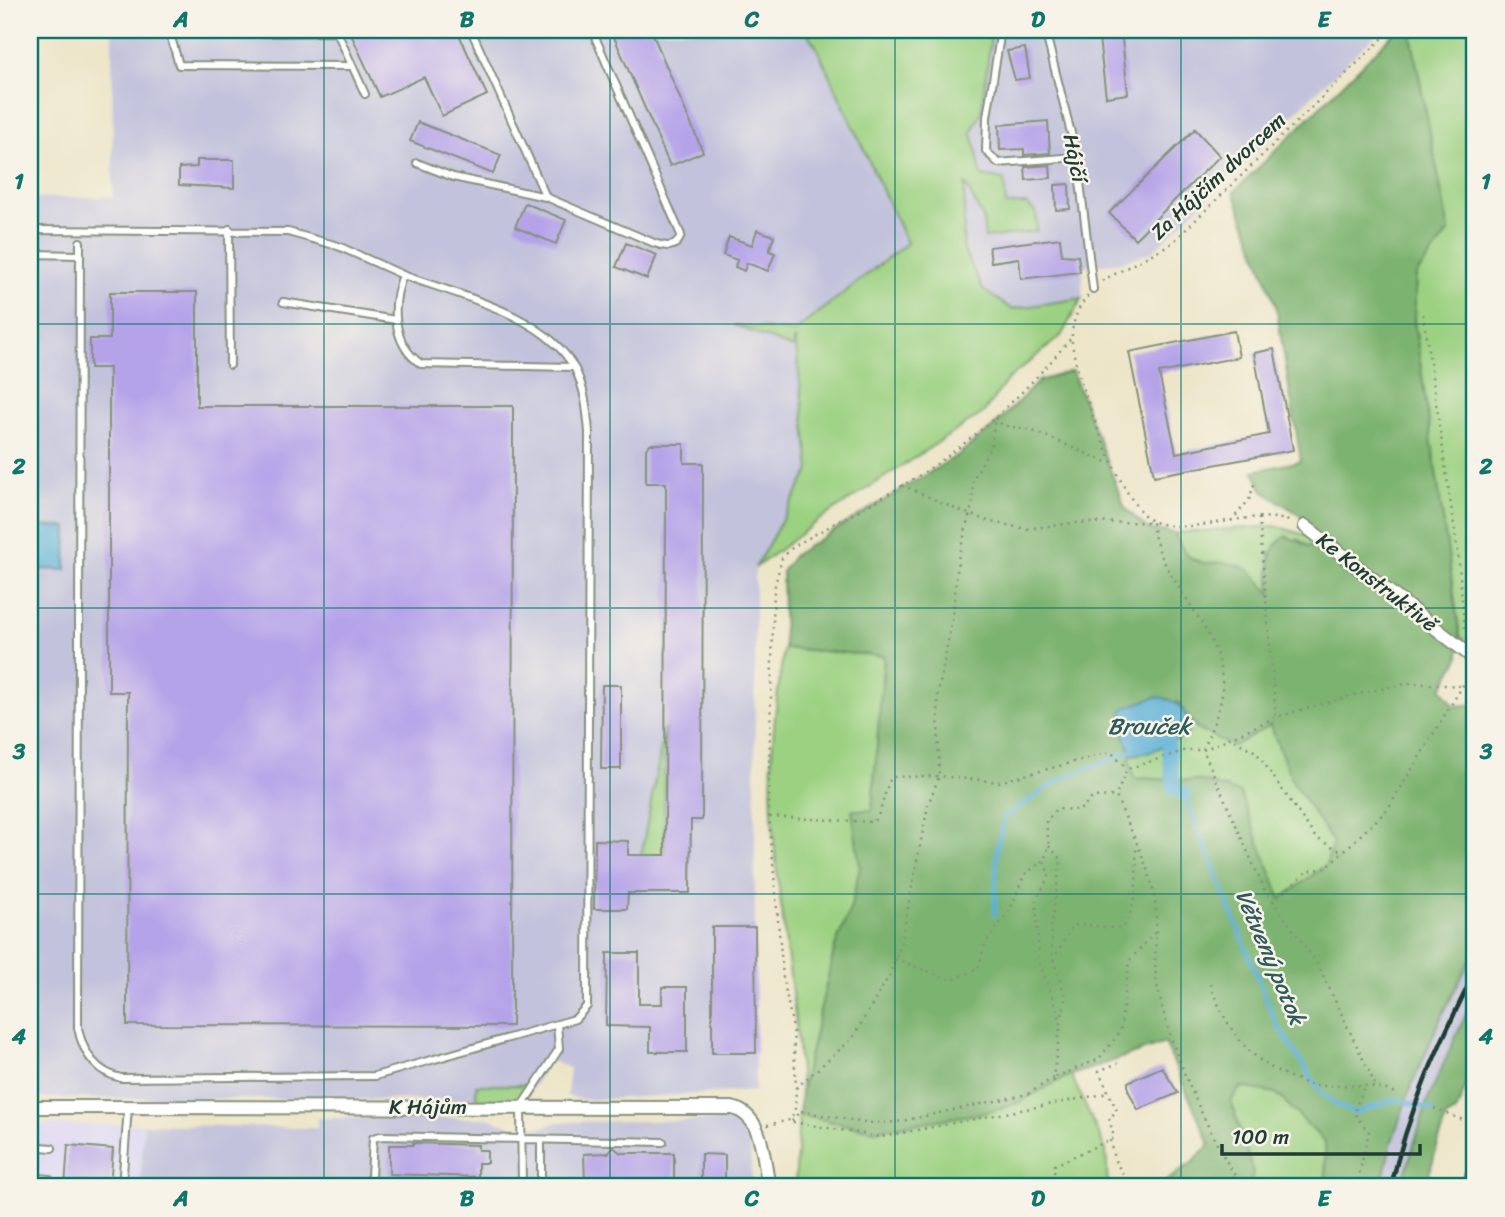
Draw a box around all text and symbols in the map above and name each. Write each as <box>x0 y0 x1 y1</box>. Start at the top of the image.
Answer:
text: A <box>172 0 189 40</box>
text: B <box>460 0 475 40</box>
text: C <box>744 0 760 40</box>
text: D <box>1031 0 1046 40</box>
text: E <box>1318 0 1333 40</box>
street label: Za Hájčím dvorcem <box>1141 102 1295 250</box>
street label: Hájčí <box>1052 131 1099 188</box>
text: 1 <box>14 161 24 202</box>
text: 1 <box>1481 161 1491 202</box>
text: 2 <box>11 446 26 487</box>
text: 2 <box>1478 446 1493 487</box>
street label: Ke Konstruktivě <box>1308 522 1447 643</box>
water label: Brouček <box>1108 706 1193 747</box>
text: 3 <box>12 731 26 772</box>
text: 3 <box>1479 731 1493 772</box>
water label: Větvený potok <box>1224 883 1318 1033</box>
text: 4 <box>11 1016 27 1057</box>
text: 4 <box>1478 1016 1494 1057</box>
street label: K Hájům <box>389 1088 467 1126</box>
scale bar <box>1222 1112 1419 1156</box>
text: 100 m <box>1232 1118 1289 1156</box>
text: A <box>172 1178 189 1217</box>
text: B <box>460 1178 475 1217</box>
text: C <box>744 1178 760 1217</box>
text: D <box>1031 1178 1046 1217</box>
text: E <box>1318 1178 1333 1217</box>

